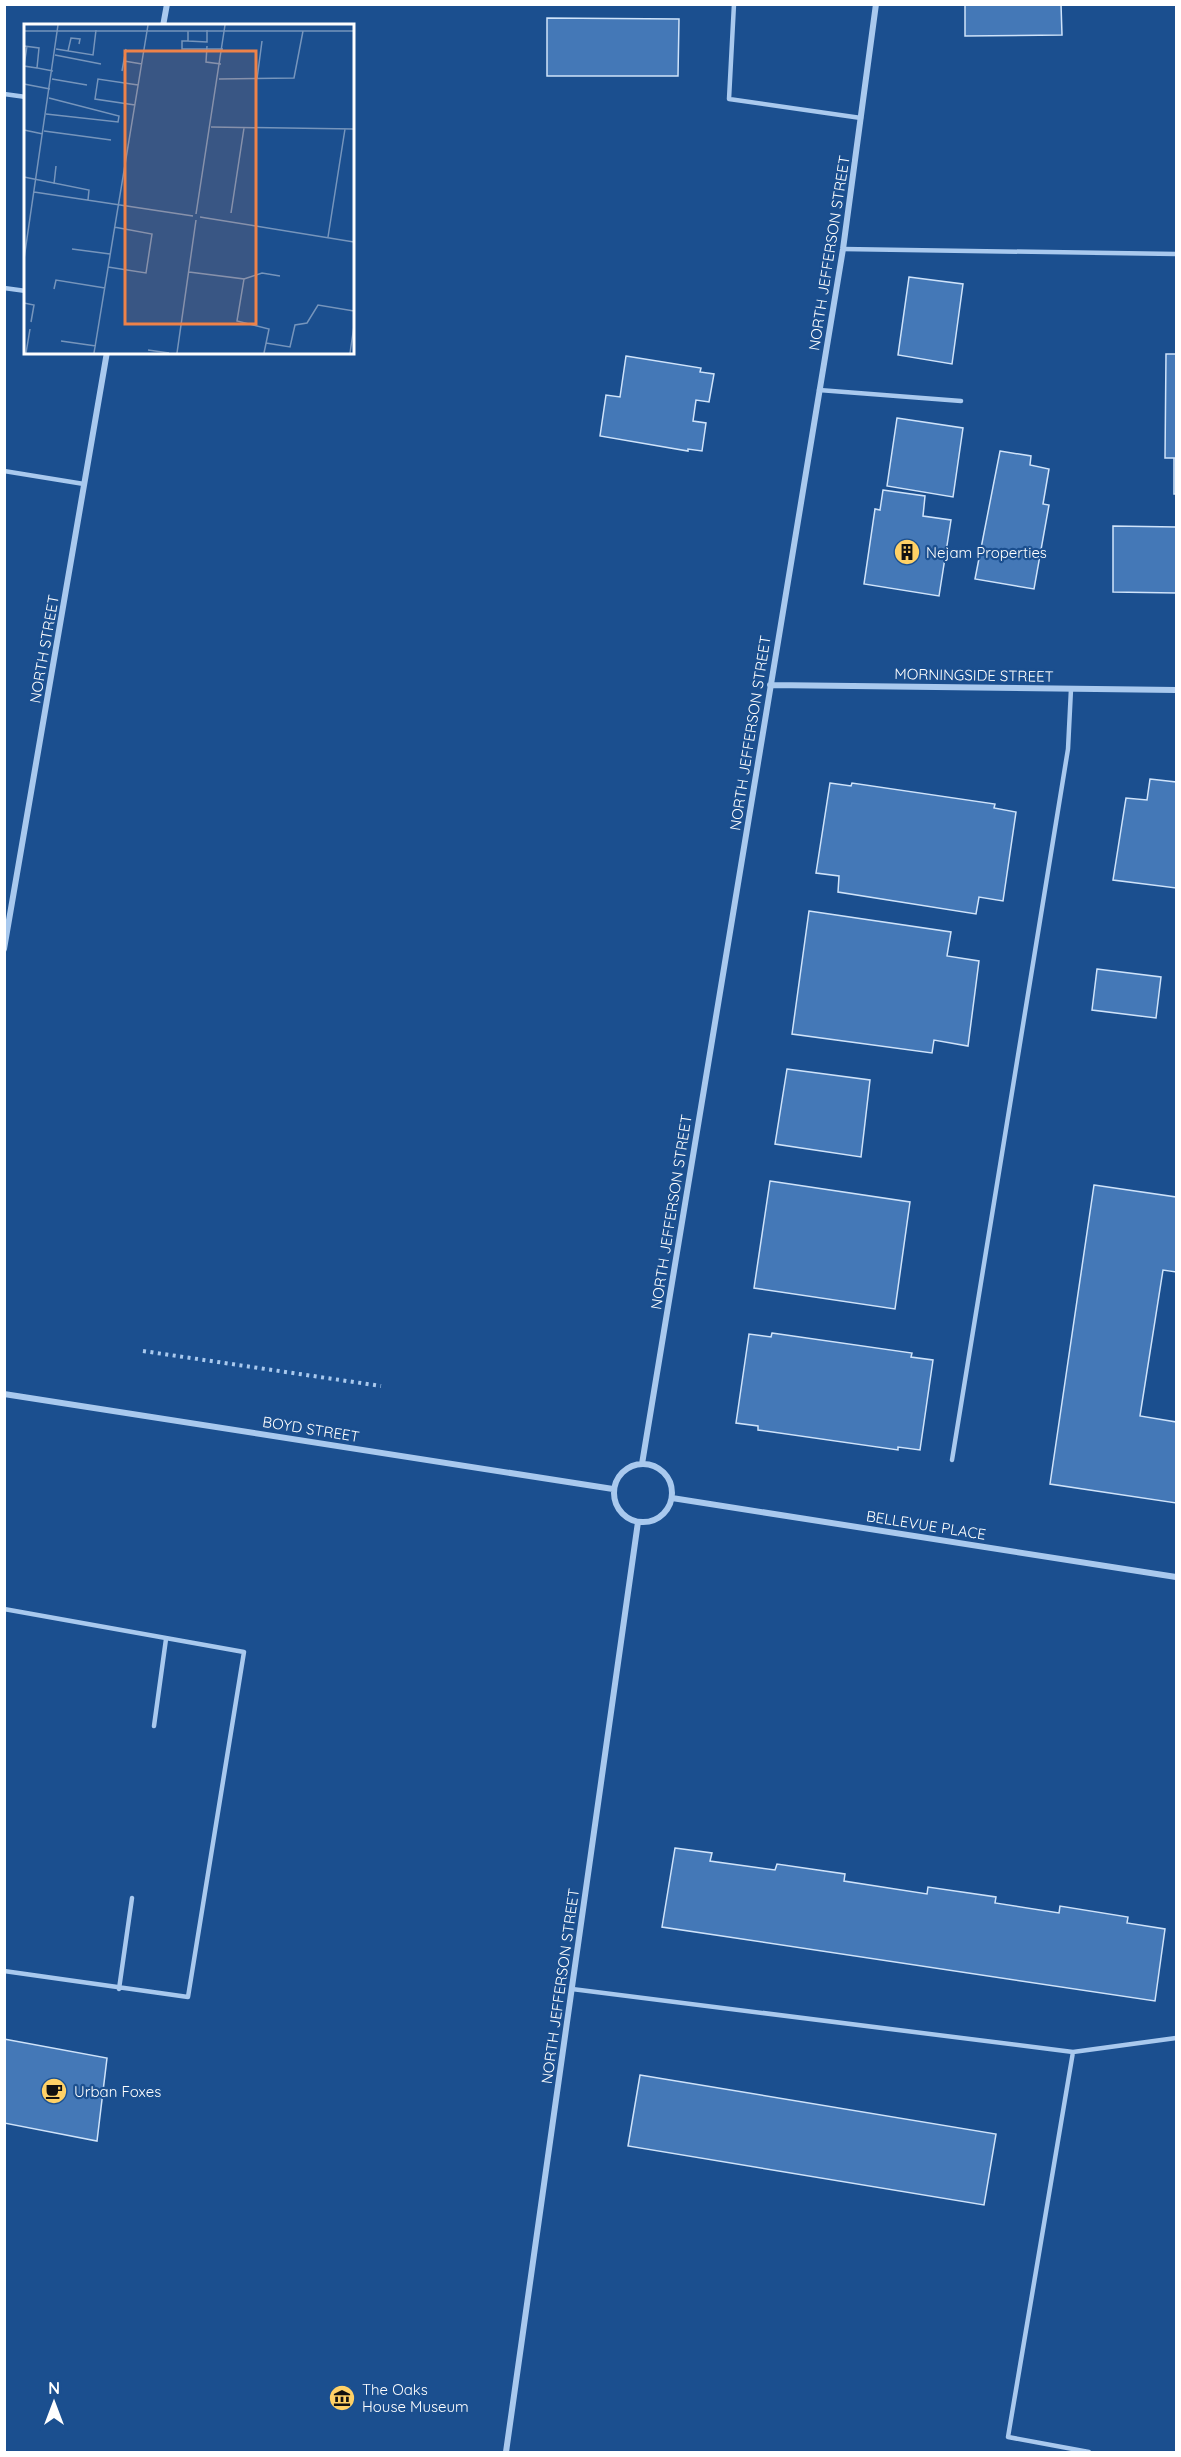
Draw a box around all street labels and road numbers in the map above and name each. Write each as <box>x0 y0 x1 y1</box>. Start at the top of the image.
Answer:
street label: NORTH JEFFERSON STREET <box>804 154 854 352</box>
street label: NORTH STREET <box>25 593 63 705</box>
street label: NORTH JEFFERSON STREET <box>725 634 775 832</box>
street label: MORNINGSIDE STREET <box>894 664 1054 686</box>
street label: NORTH JEFFERSON STREET <box>646 1113 696 1311</box>
street label: BOYD STREET <box>261 1412 361 1446</box>
street label: BELLEVUE PLACE <box>865 1506 987 1544</box>
street label: NORTH JEFFERSON STREET <box>537 1887 583 2085</box>

